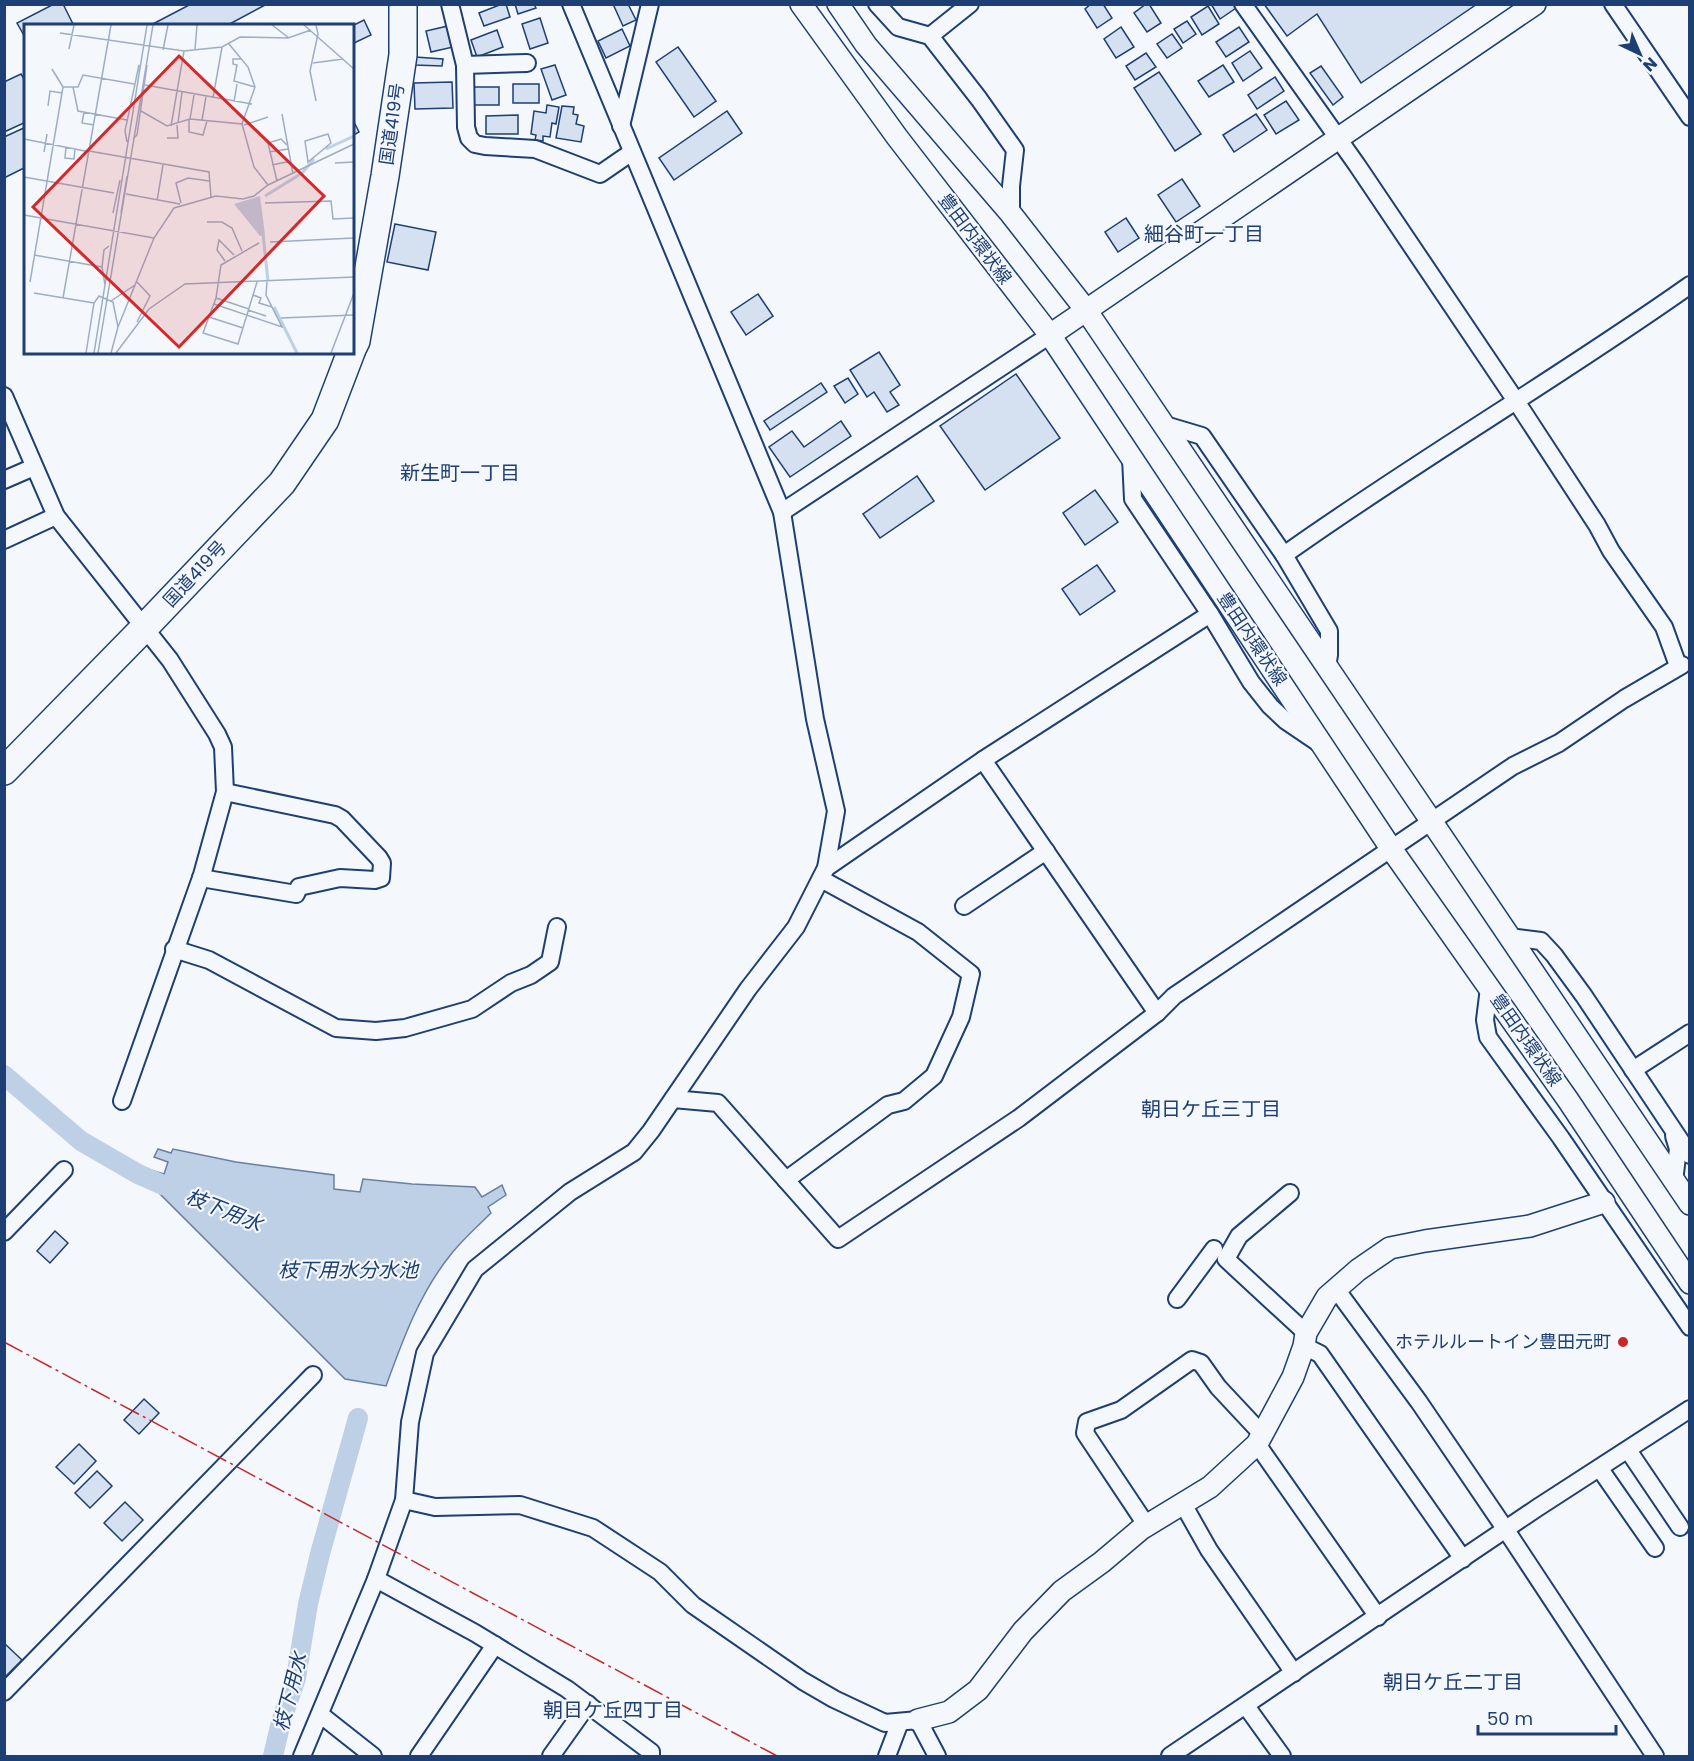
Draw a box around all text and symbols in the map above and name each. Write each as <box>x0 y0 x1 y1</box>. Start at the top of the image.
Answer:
inset map <box>24 24 354 354</box>
north arrow <box>1610 24 1670 84</box>
text: N <box>1638 52 1662 77</box>
street label: 国道419号 <box>373 81 410 166</box>
street label: 豊田内環状線 <box>933 188 1018 289</box>
district label: 細谷町一丁目 <box>1144 220 1264 248</box>
district label: 新生町一丁目 <box>400 459 520 487</box>
street label: 国道419号 <box>157 535 232 612</box>
street label: 豊田内環状線 <box>1212 587 1293 690</box>
street label: 豊田内環状線 <box>1485 988 1568 1091</box>
district label: 朝日ケ丘三丁目 <box>1141 1095 1281 1123</box>
water label: 枝下用水 <box>182 1182 268 1239</box>
water label: 枝下用水分水池 <box>278 1256 420 1284</box>
place label: ホテルルートイン豊田元町 <box>1395 1329 1611 1354</box>
marker: ホテルルートイン豊田元町 <box>1616 1335 1630 1349</box>
water label: 枝下用水 <box>267 1648 314 1734</box>
district label: 朝日ケ丘二丁目 <box>1383 1668 1523 1696</box>
district label: 朝日ケ丘四丁目 <box>543 1696 683 1724</box>
scale bar <box>1478 1698 1616 1736</box>
text: 50 m <box>1487 1706 1533 1731</box>

